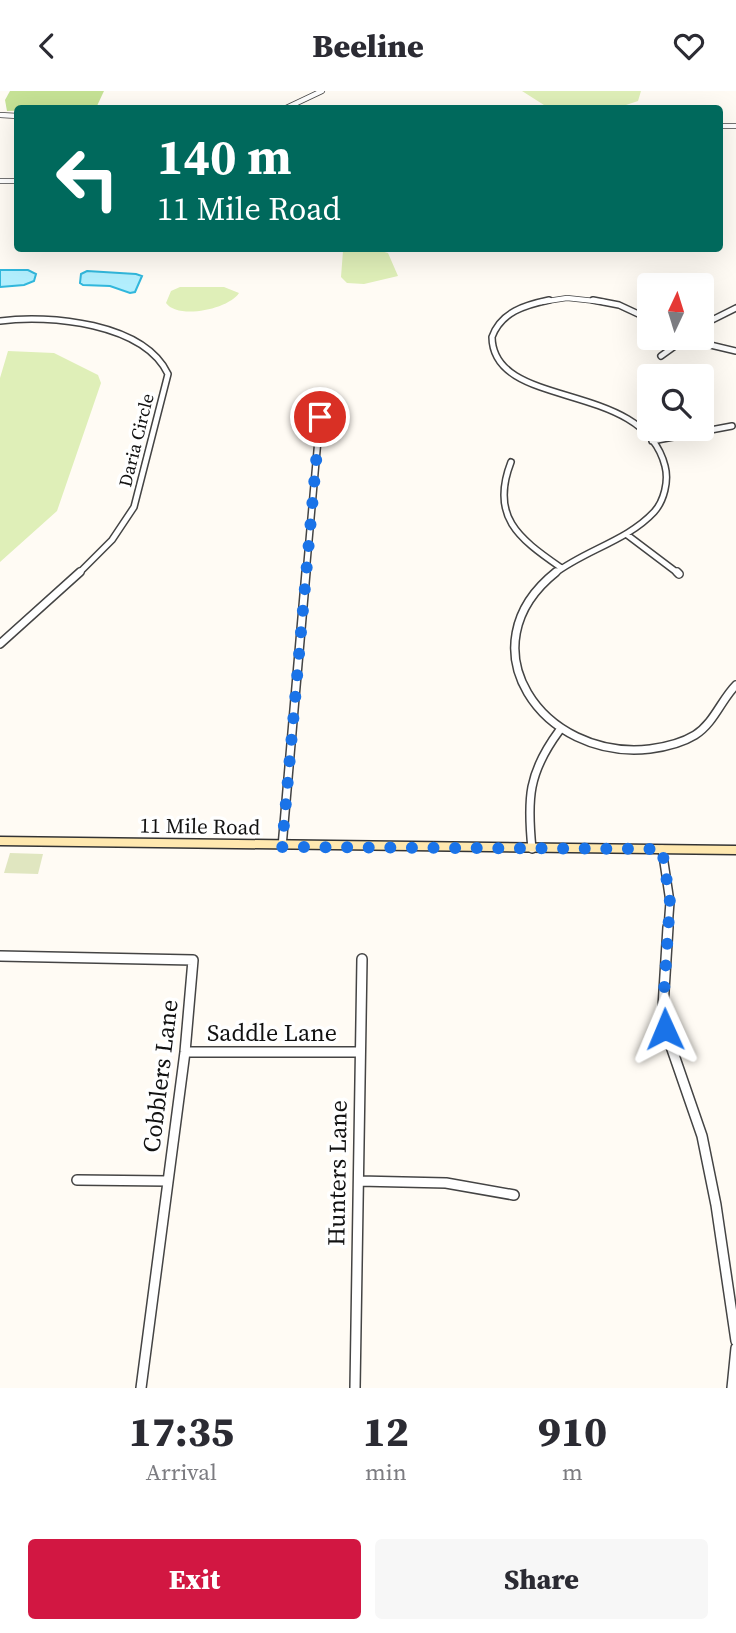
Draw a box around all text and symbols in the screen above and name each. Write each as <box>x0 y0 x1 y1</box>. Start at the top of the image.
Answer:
text: Beeline <box>312 24 424 68</box>
icon: back <box>28 27 66 65</box>
icon: heart <box>670 27 708 65</box>
text: 140 m <box>157 123 292 190</box>
icon: left <box>42 133 133 224</box>
text: 11 Mile Road <box>157 187 341 231</box>
north arrow <box>637 273 714 350</box>
map controls <box>637 273 714 441</box>
button: search <box>637 364 714 441</box>
pin <box>290 387 350 447</box>
street label: Daria Circle <box>112 391 160 489</box>
icon: arrive <box>301 398 339 436</box>
street label: 11 Mile Road <box>139 810 261 842</box>
position arrow <box>628 992 702 1066</box>
street label: Cobblers Lane <box>134 998 186 1154</box>
street label: Saddle Lane <box>207 1016 337 1049</box>
street label: Hunters Lane <box>319 1100 355 1246</box>
text: 17:35 <box>129 1402 234 1460</box>
text: 12 <box>363 1402 409 1460</box>
text: 910 <box>538 1402 607 1460</box>
text: Arrival <box>146 1456 217 1488</box>
text: min <box>365 1456 407 1488</box>
text: m <box>562 1456 583 1488</box>
button: Exit <box>28 1539 361 1619</box>
button: Share <box>375 1539 708 1619</box>

